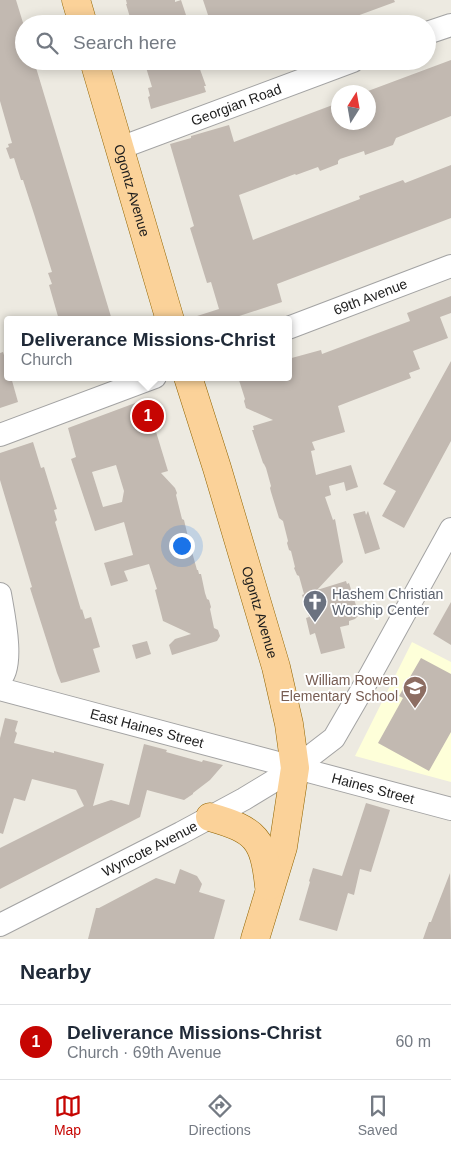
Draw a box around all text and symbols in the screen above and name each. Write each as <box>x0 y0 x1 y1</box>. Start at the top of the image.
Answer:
search box <box>15 15 436 70</box>
icon: search <box>33 29 61 57</box>
text: Search here <box>73 32 177 53</box>
street label: Georgian Road <box>189 81 284 129</box>
north arrow <box>331 85 376 130</box>
street label: Ogontz Avenue <box>111 142 153 239</box>
street label: 69th Avenue <box>331 275 410 318</box>
popup <box>4 316 292 381</box>
text: Deliverance Missions-Christ <box>21 329 275 350</box>
text: Church <box>21 351 72 368</box>
pin: 1 <box>132 397 164 435</box>
your location <box>169 533 195 559</box>
street label: Ogontz Avenue <box>239 564 281 661</box>
place label: Hashem Christian Worship Center <box>332 586 443 618</box>
church icon: Hashem Christian Worship Center <box>302 589 328 623</box>
place label: William Rowen Elementary School <box>280 672 398 704</box>
school or university icon: William Rowen Elementary School <box>402 675 428 709</box>
street label: East Haines Street <box>88 705 206 751</box>
street label: Haines Street <box>330 770 416 807</box>
street label: Wyncote Avenue <box>99 818 200 880</box>
text: Nearby <box>20 960 91 983</box>
text: Deliverance Missions-Christ <box>67 1022 321 1043</box>
text: 1 <box>32 1033 40 1050</box>
text: 60 m <box>395 1033 431 1050</box>
text: Church · 69th Avenue <box>67 1044 221 1061</box>
tab: Map <box>54 1092 82 1138</box>
tab: Directions <box>189 1092 251 1138</box>
tab: Saved <box>358 1092 397 1138</box>

